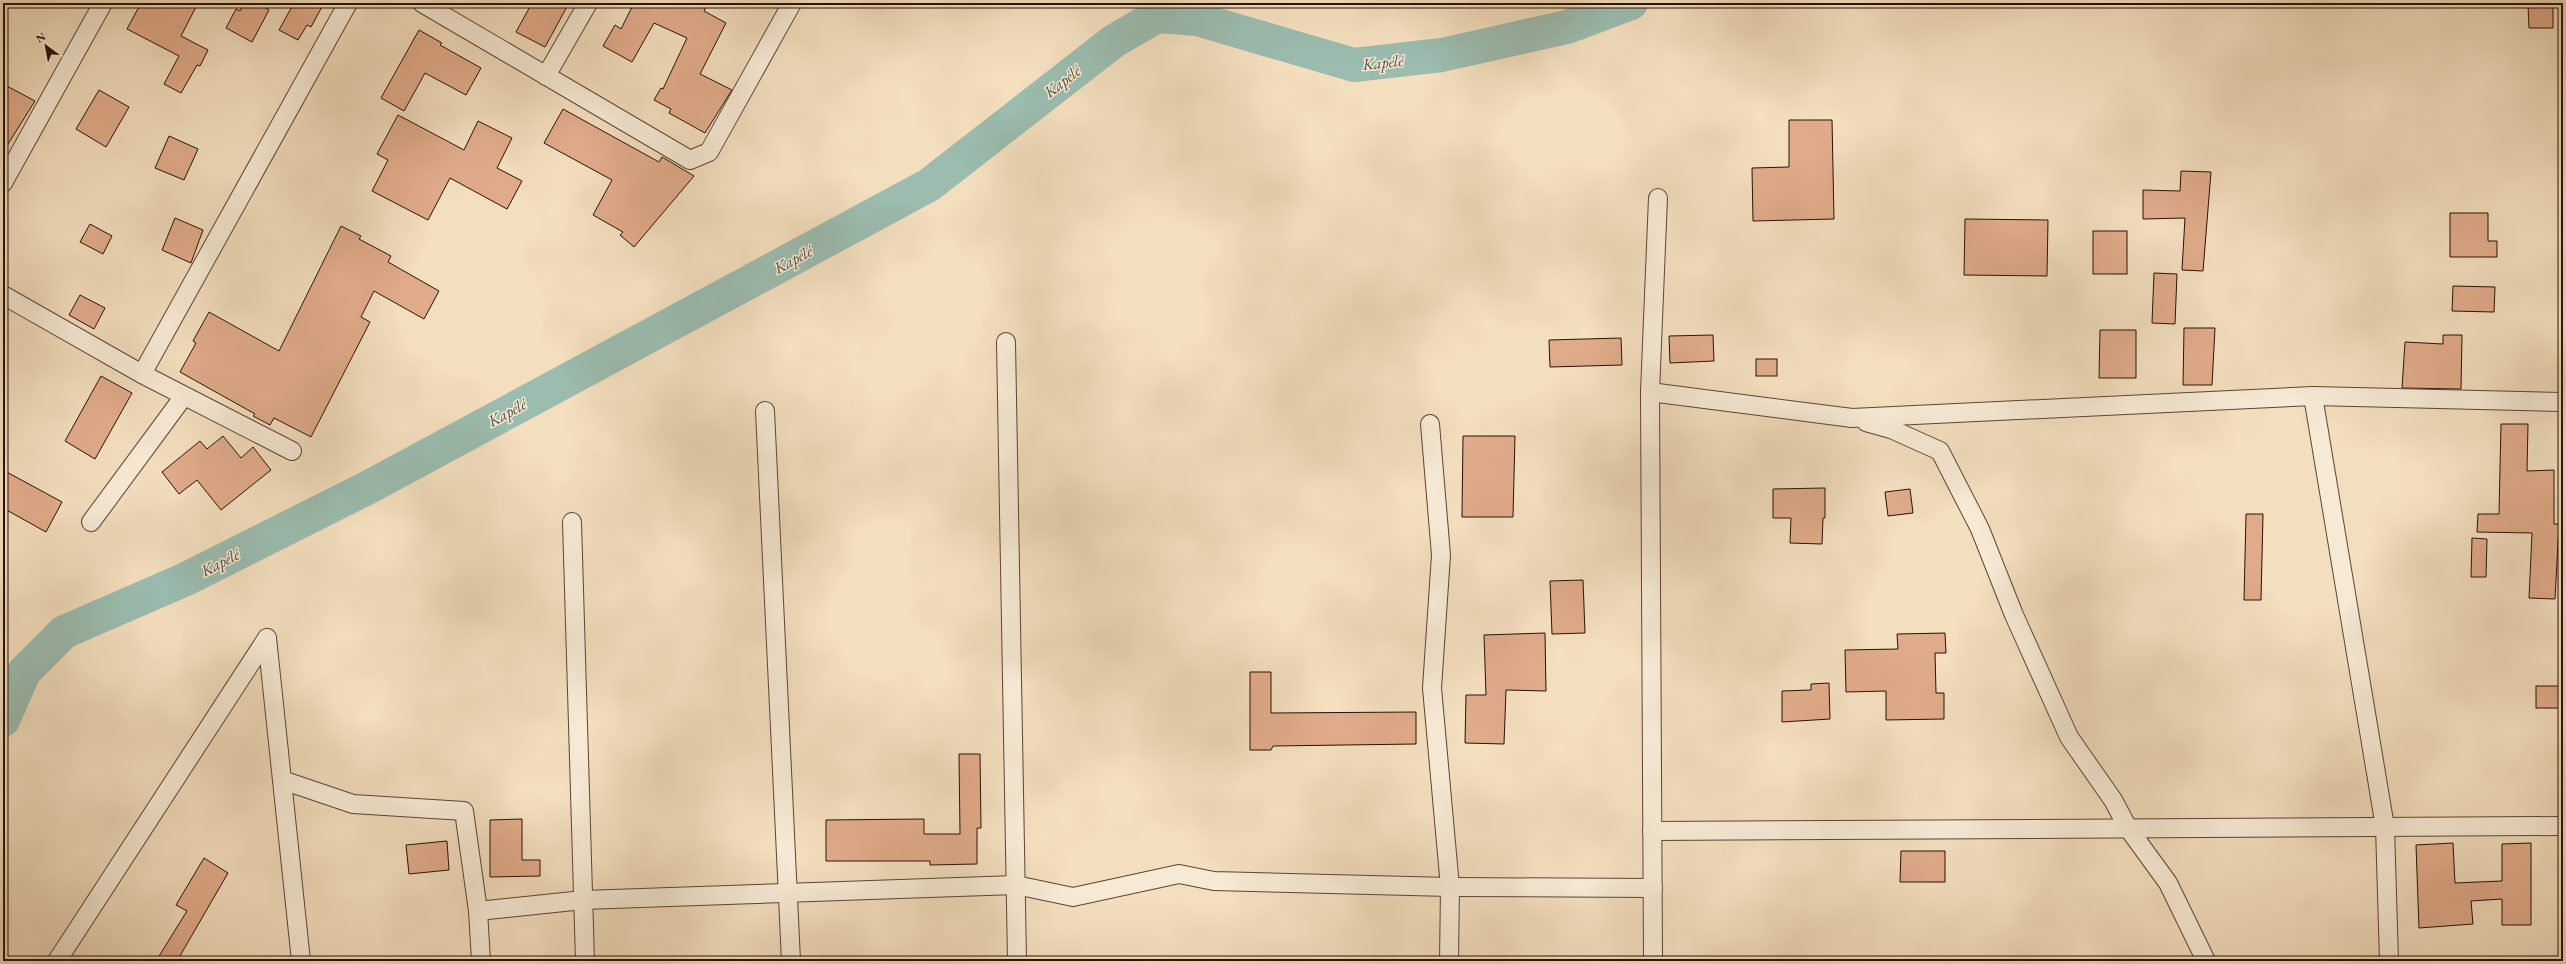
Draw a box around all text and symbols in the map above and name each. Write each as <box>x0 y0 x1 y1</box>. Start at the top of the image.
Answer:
north arrow <box>26 26 66 66</box>
text: N <box>33 29 48 46</box>
water label: Kapélé <box>1361 50 1406 75</box>
water label: Kapélé <box>1039 60 1086 103</box>
water label: Kapélé <box>769 240 818 279</box>
water label: Kapélé <box>483 393 532 432</box>
water label: Kapélé <box>196 543 245 582</box>

